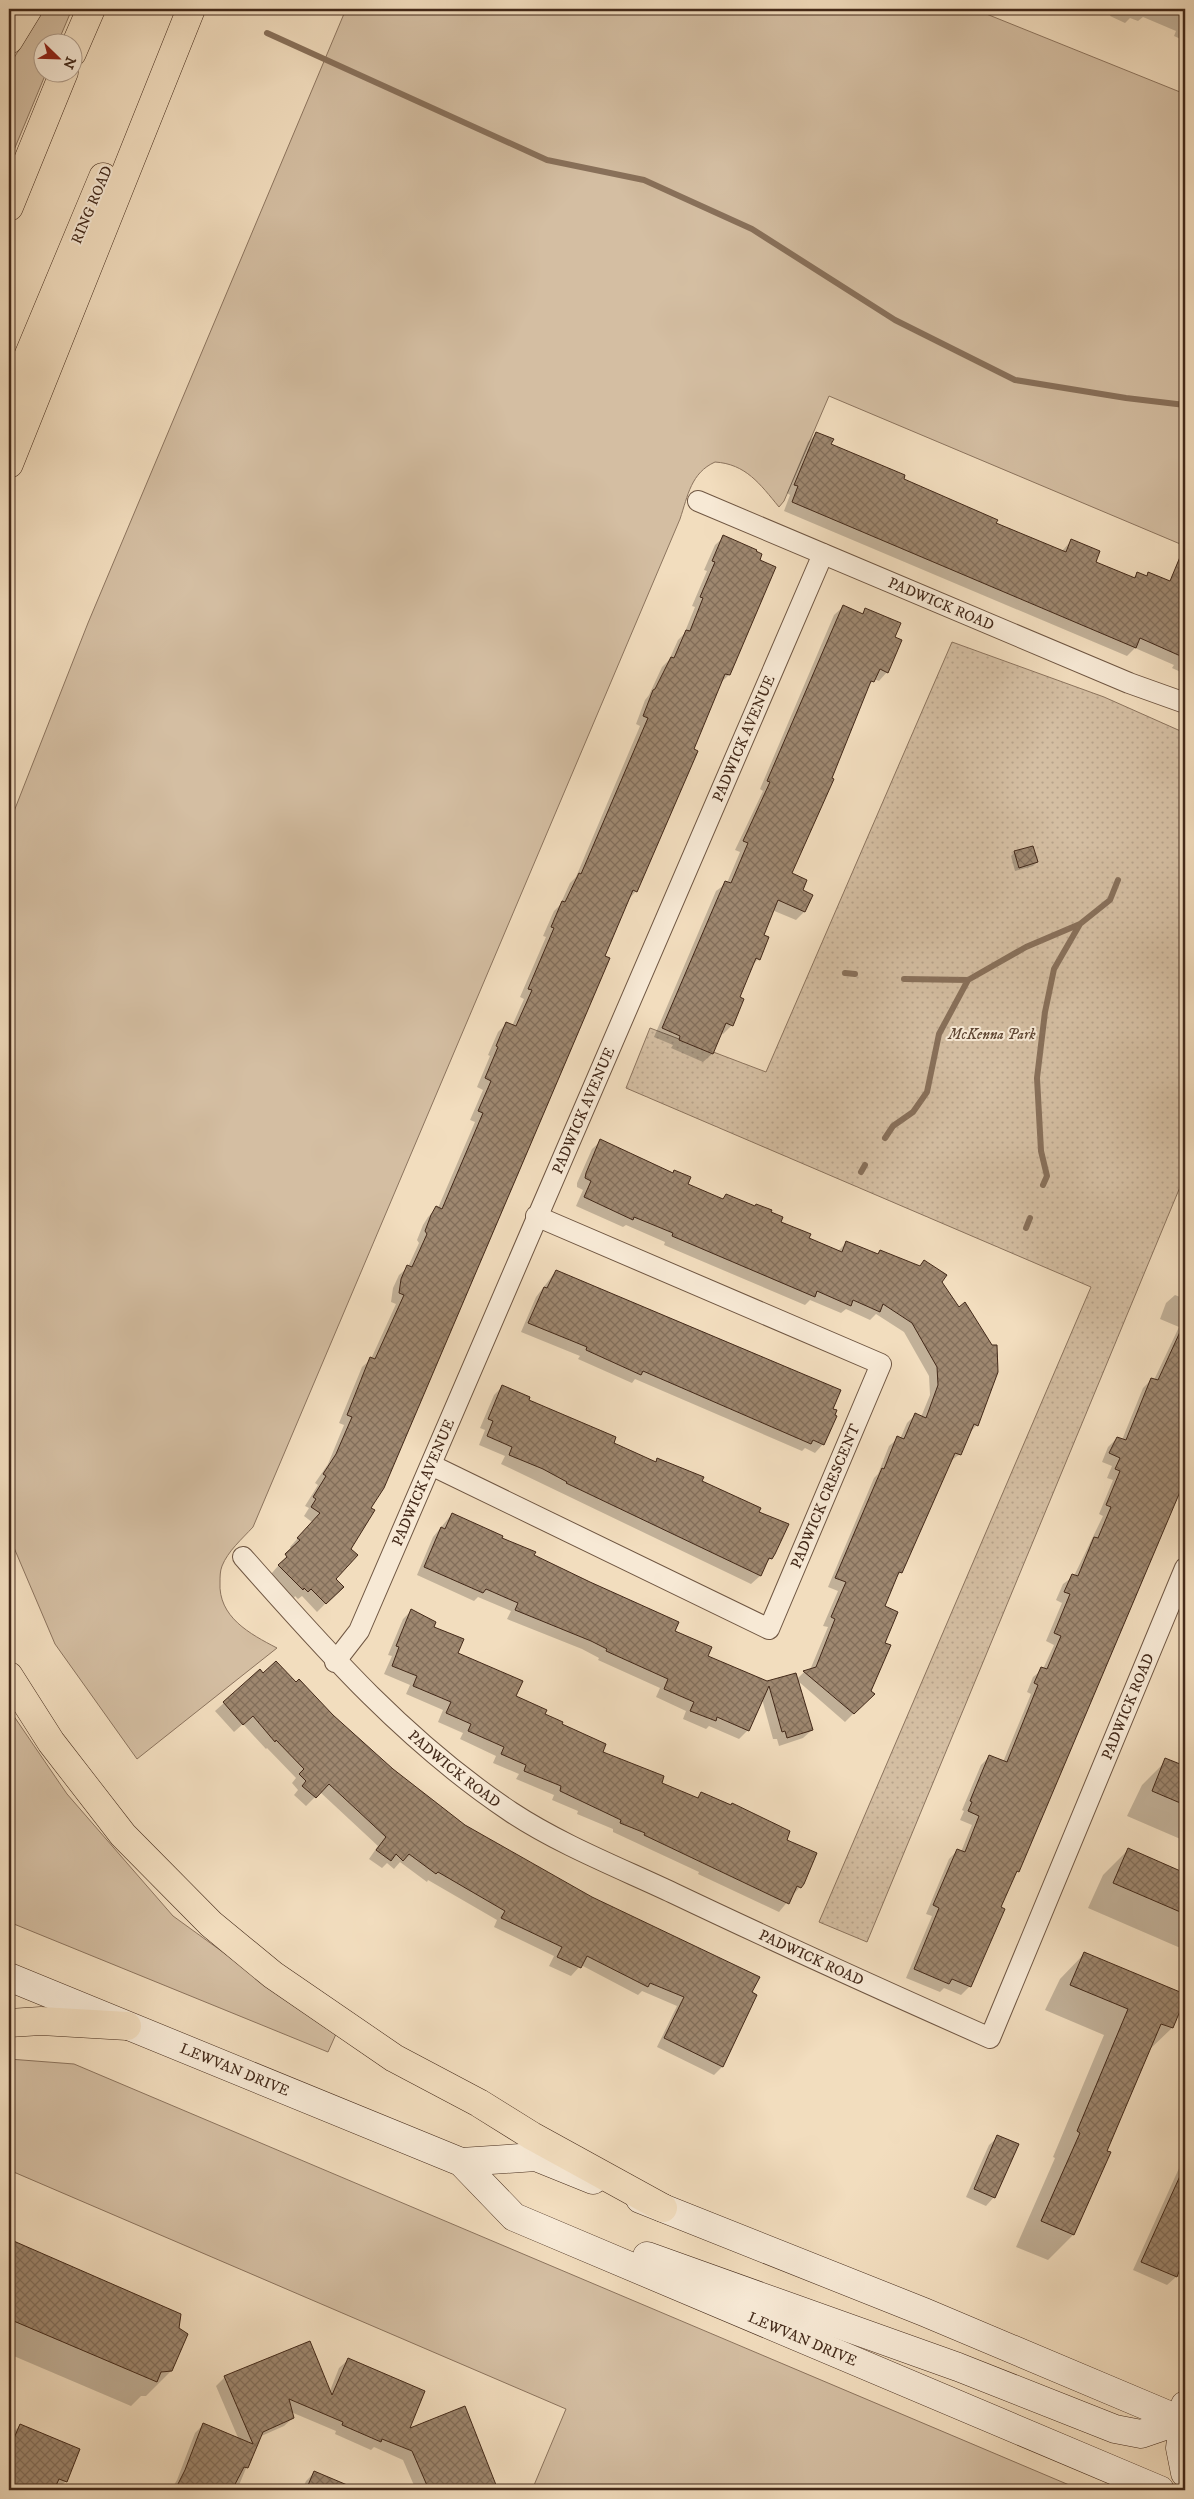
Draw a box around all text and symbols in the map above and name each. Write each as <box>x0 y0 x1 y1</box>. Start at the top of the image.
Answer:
north arrow <box>32 32 82 82</box>
text: N <box>58 54 80 72</box>
street label: RING ROAD <box>67 163 117 247</box>
street label: PADWICK ROAD <box>885 573 997 635</box>
street label: PADWICK AVENUE <box>708 672 779 805</box>
park label: McKenna Park <box>947 1025 1036 1044</box>
street label: PADWICK AVENUE <box>548 1044 619 1177</box>
street label: PADWICK AVENUE <box>387 1416 459 1549</box>
street label: PADWICK CRESCENT <box>786 1420 864 1571</box>
street label: PADWICK ROAD <box>1097 1650 1158 1762</box>
street label: PADWICK ROAD <box>404 1726 505 1812</box>
street label: PADWICK ROAD <box>756 1925 867 1990</box>
street label: LEWVAN DRIVE <box>177 2039 293 2100</box>
street label: LEWVAN DRIVE <box>745 2308 860 2371</box>

